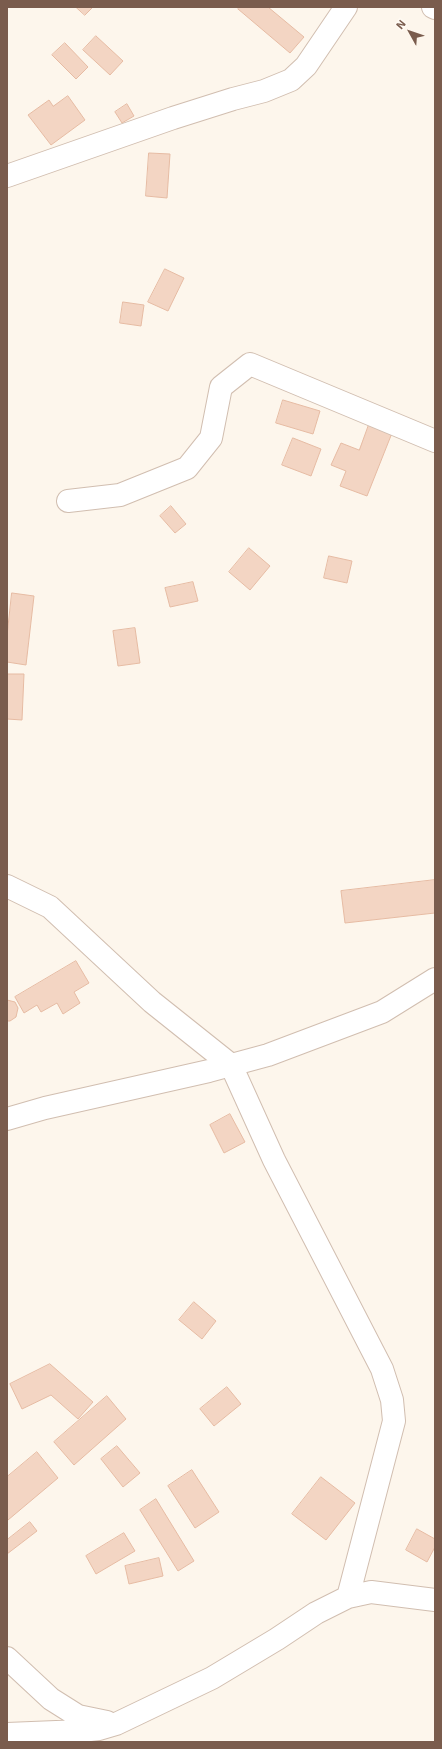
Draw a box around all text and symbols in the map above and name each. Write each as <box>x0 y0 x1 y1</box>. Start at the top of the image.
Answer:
north arrow <box>390 12 430 52</box>
text: N <box>393 17 408 31</box>

